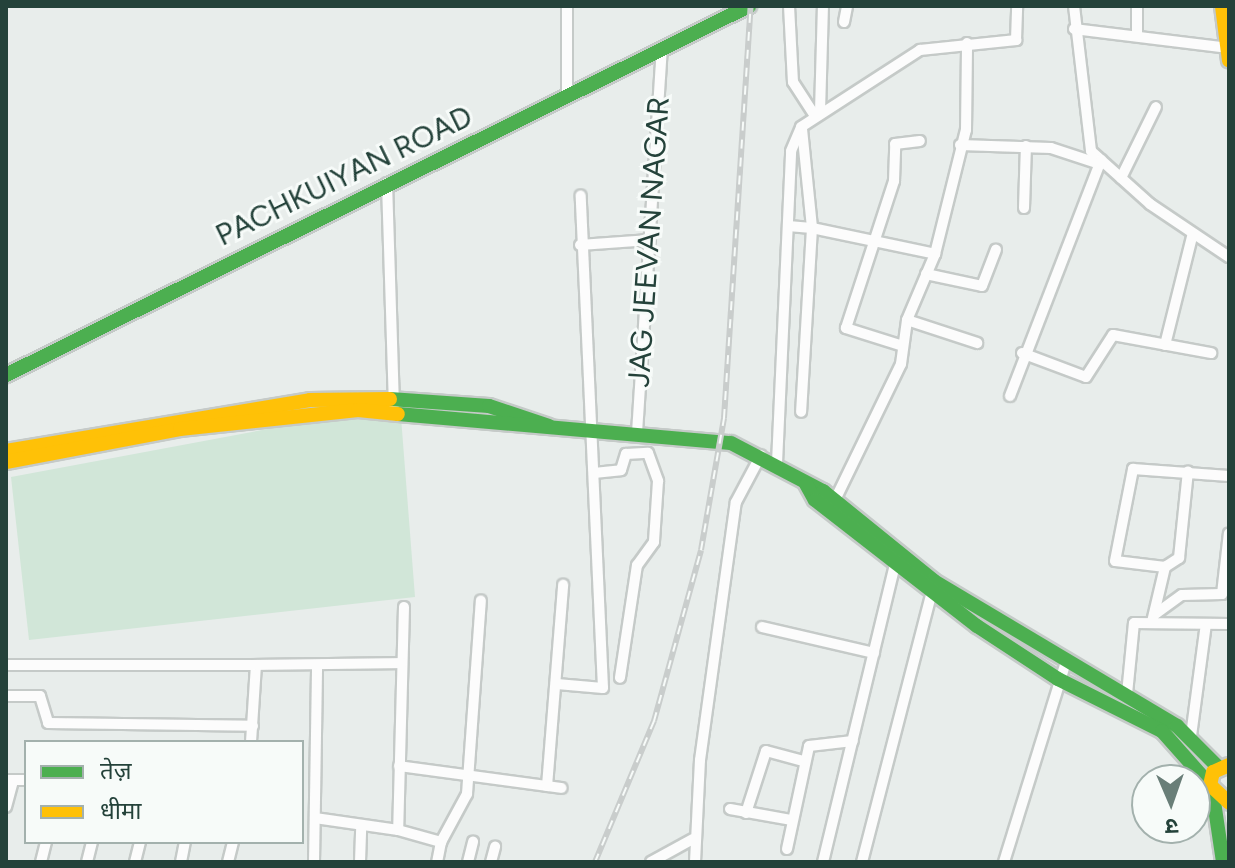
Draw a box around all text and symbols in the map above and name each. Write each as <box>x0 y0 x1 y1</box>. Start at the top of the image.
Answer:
street label: JAG JEEVAN NAGAR <box>621 96 677 388</box>
street label: PACHKUIYAN ROAD <box>210 98 478 254</box>
legend <box>24 740 304 844</box>
text: तेज़ <box>100 756 132 785</box>
north arrow <box>1131 764 1211 844</box>
text: धीमा <box>100 796 142 825</box>
text: उ <box>1165 813 1179 840</box>

